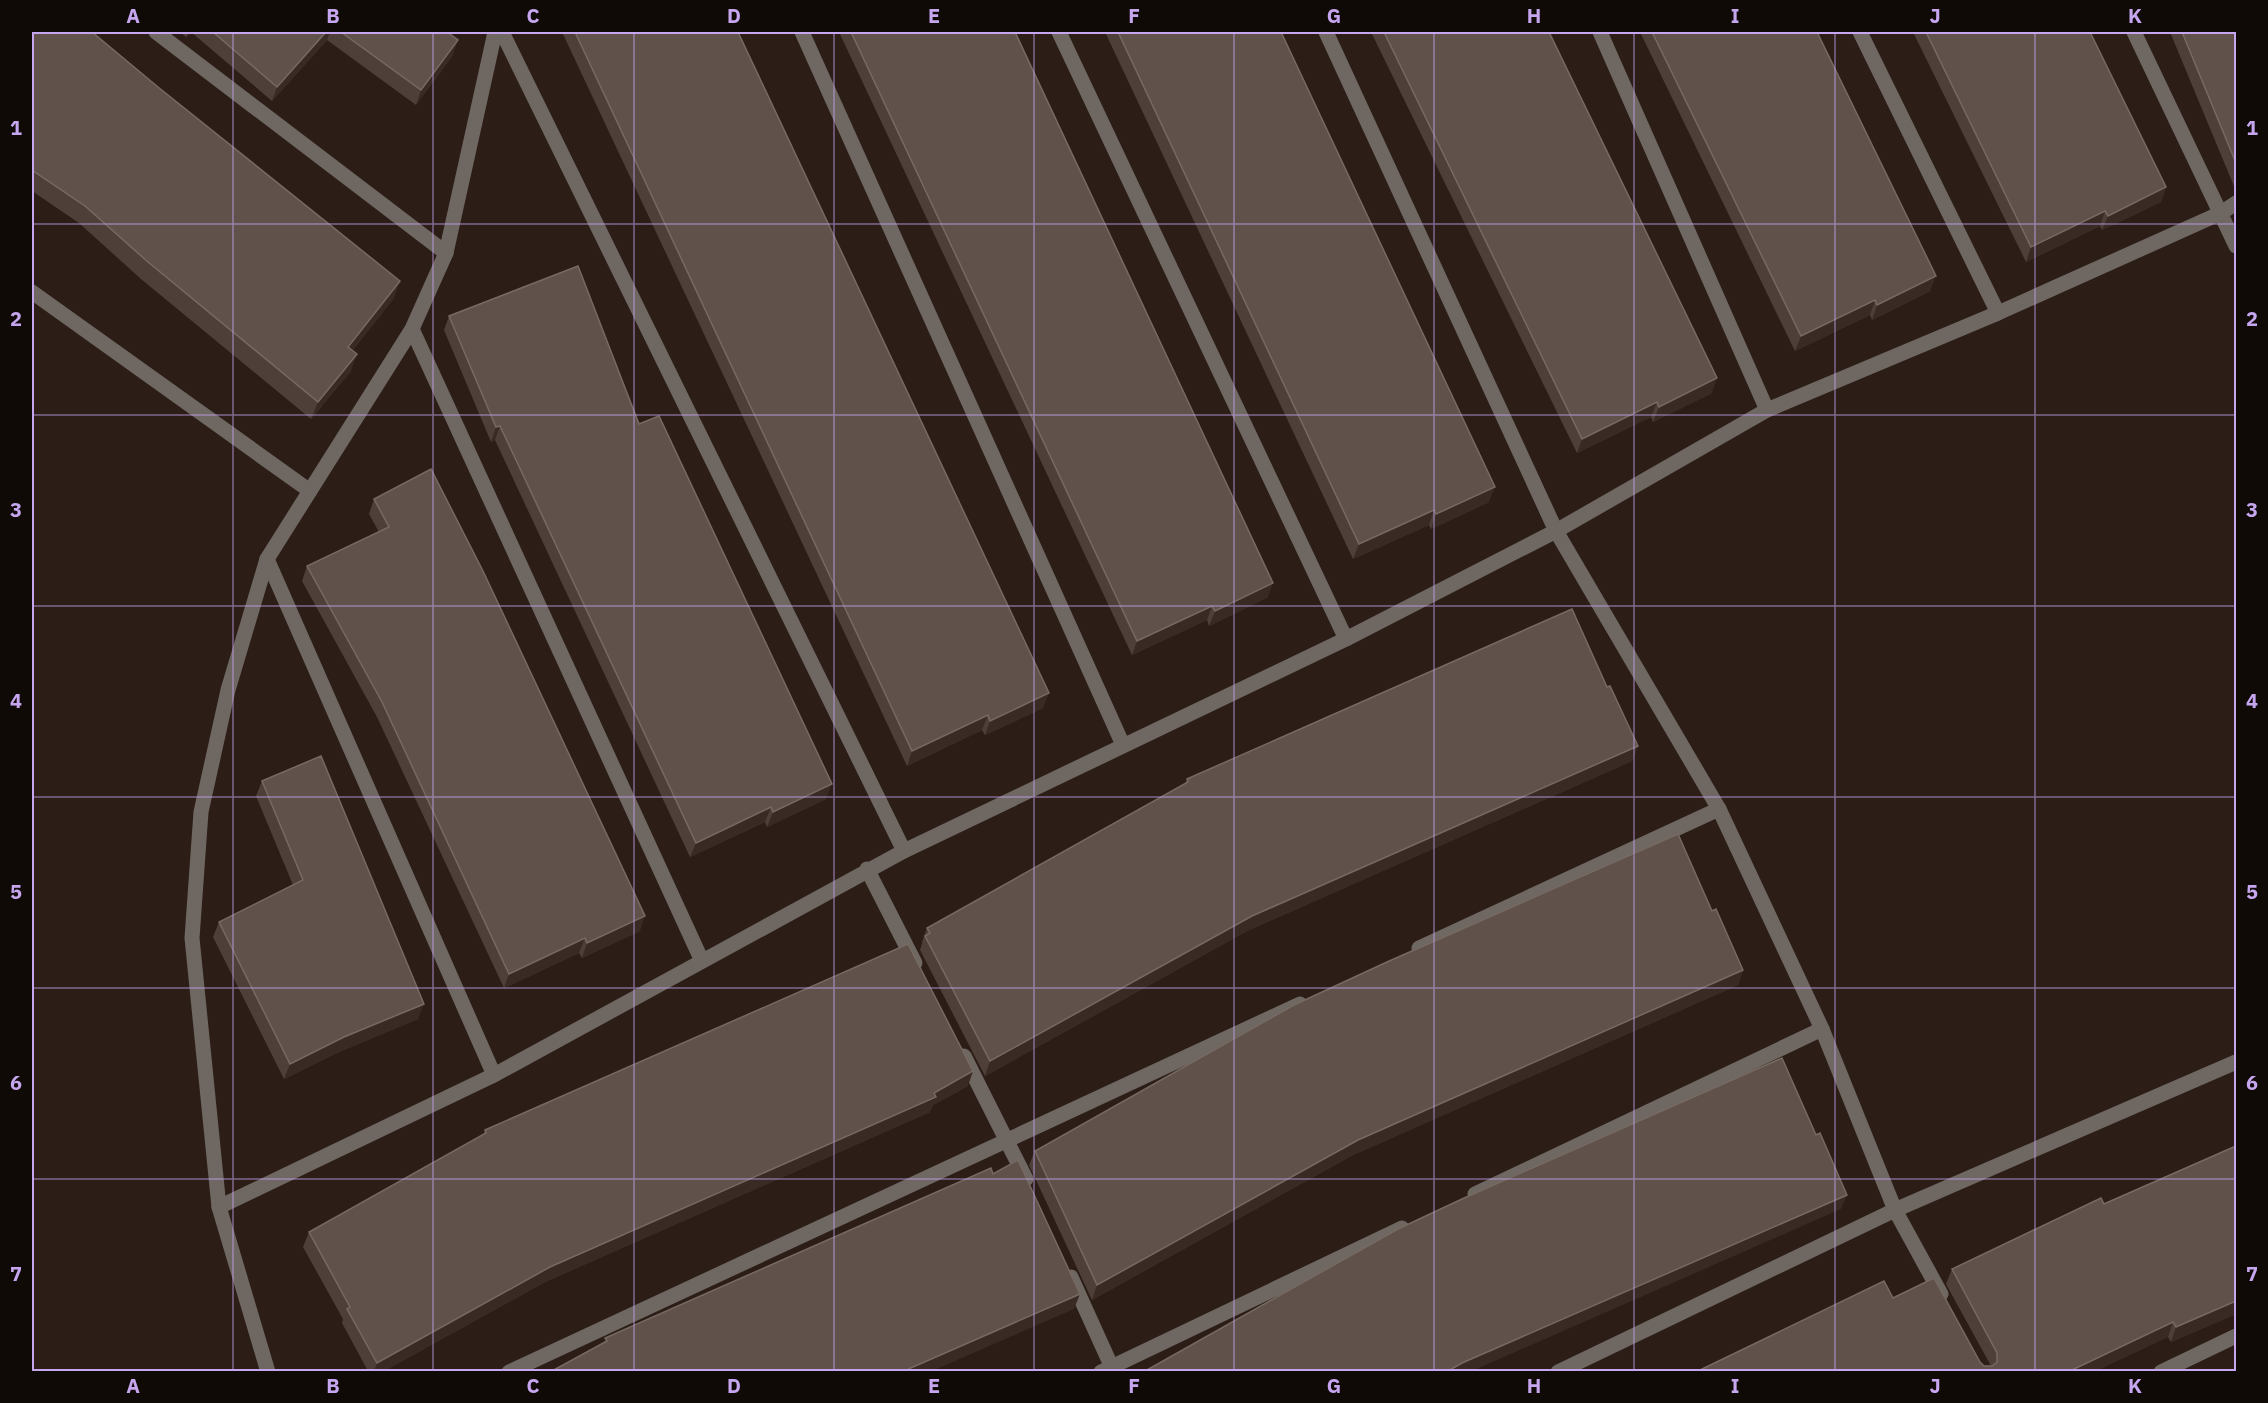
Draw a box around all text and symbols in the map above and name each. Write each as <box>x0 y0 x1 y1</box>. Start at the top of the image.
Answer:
text: A <box>126 2 140 29</box>
text: B <box>326 2 340 29</box>
text: C <box>526 2 540 29</box>
text: D <box>727 2 741 29</box>
text: E <box>928 2 940 29</box>
text: F <box>1128 2 1140 29</box>
text: G <box>1327 2 1341 29</box>
text: H <box>1527 2 1541 29</box>
text: I <box>1731 2 1739 29</box>
text: J <box>1929 2 1941 29</box>
text: K <box>2128 2 2142 29</box>
text: 1 <box>10 114 22 141</box>
text: 1 <box>2246 114 2258 141</box>
text: 2 <box>10 305 22 332</box>
text: 2 <box>2246 305 2258 332</box>
text: 3 <box>10 496 22 523</box>
text: 3 <box>2246 496 2258 523</box>
text: 4 <box>10 687 22 714</box>
text: 4 <box>2246 687 2258 714</box>
text: 5 <box>10 878 22 905</box>
text: 5 <box>2246 878 2258 905</box>
text: 6 <box>10 1069 22 1096</box>
text: 6 <box>2246 1069 2258 1096</box>
text: 7 <box>10 1260 22 1287</box>
text: 7 <box>2246 1260 2258 1287</box>
text: A <box>126 1372 140 1399</box>
text: B <box>326 1372 340 1399</box>
text: C <box>526 1372 540 1399</box>
text: D <box>727 1372 741 1399</box>
text: E <box>928 1372 940 1399</box>
text: F <box>1128 1372 1140 1399</box>
text: G <box>1327 1372 1341 1399</box>
text: H <box>1527 1372 1541 1399</box>
text: I <box>1731 1372 1739 1399</box>
text: J <box>1929 1372 1941 1399</box>
text: K <box>2128 1372 2142 1399</box>

